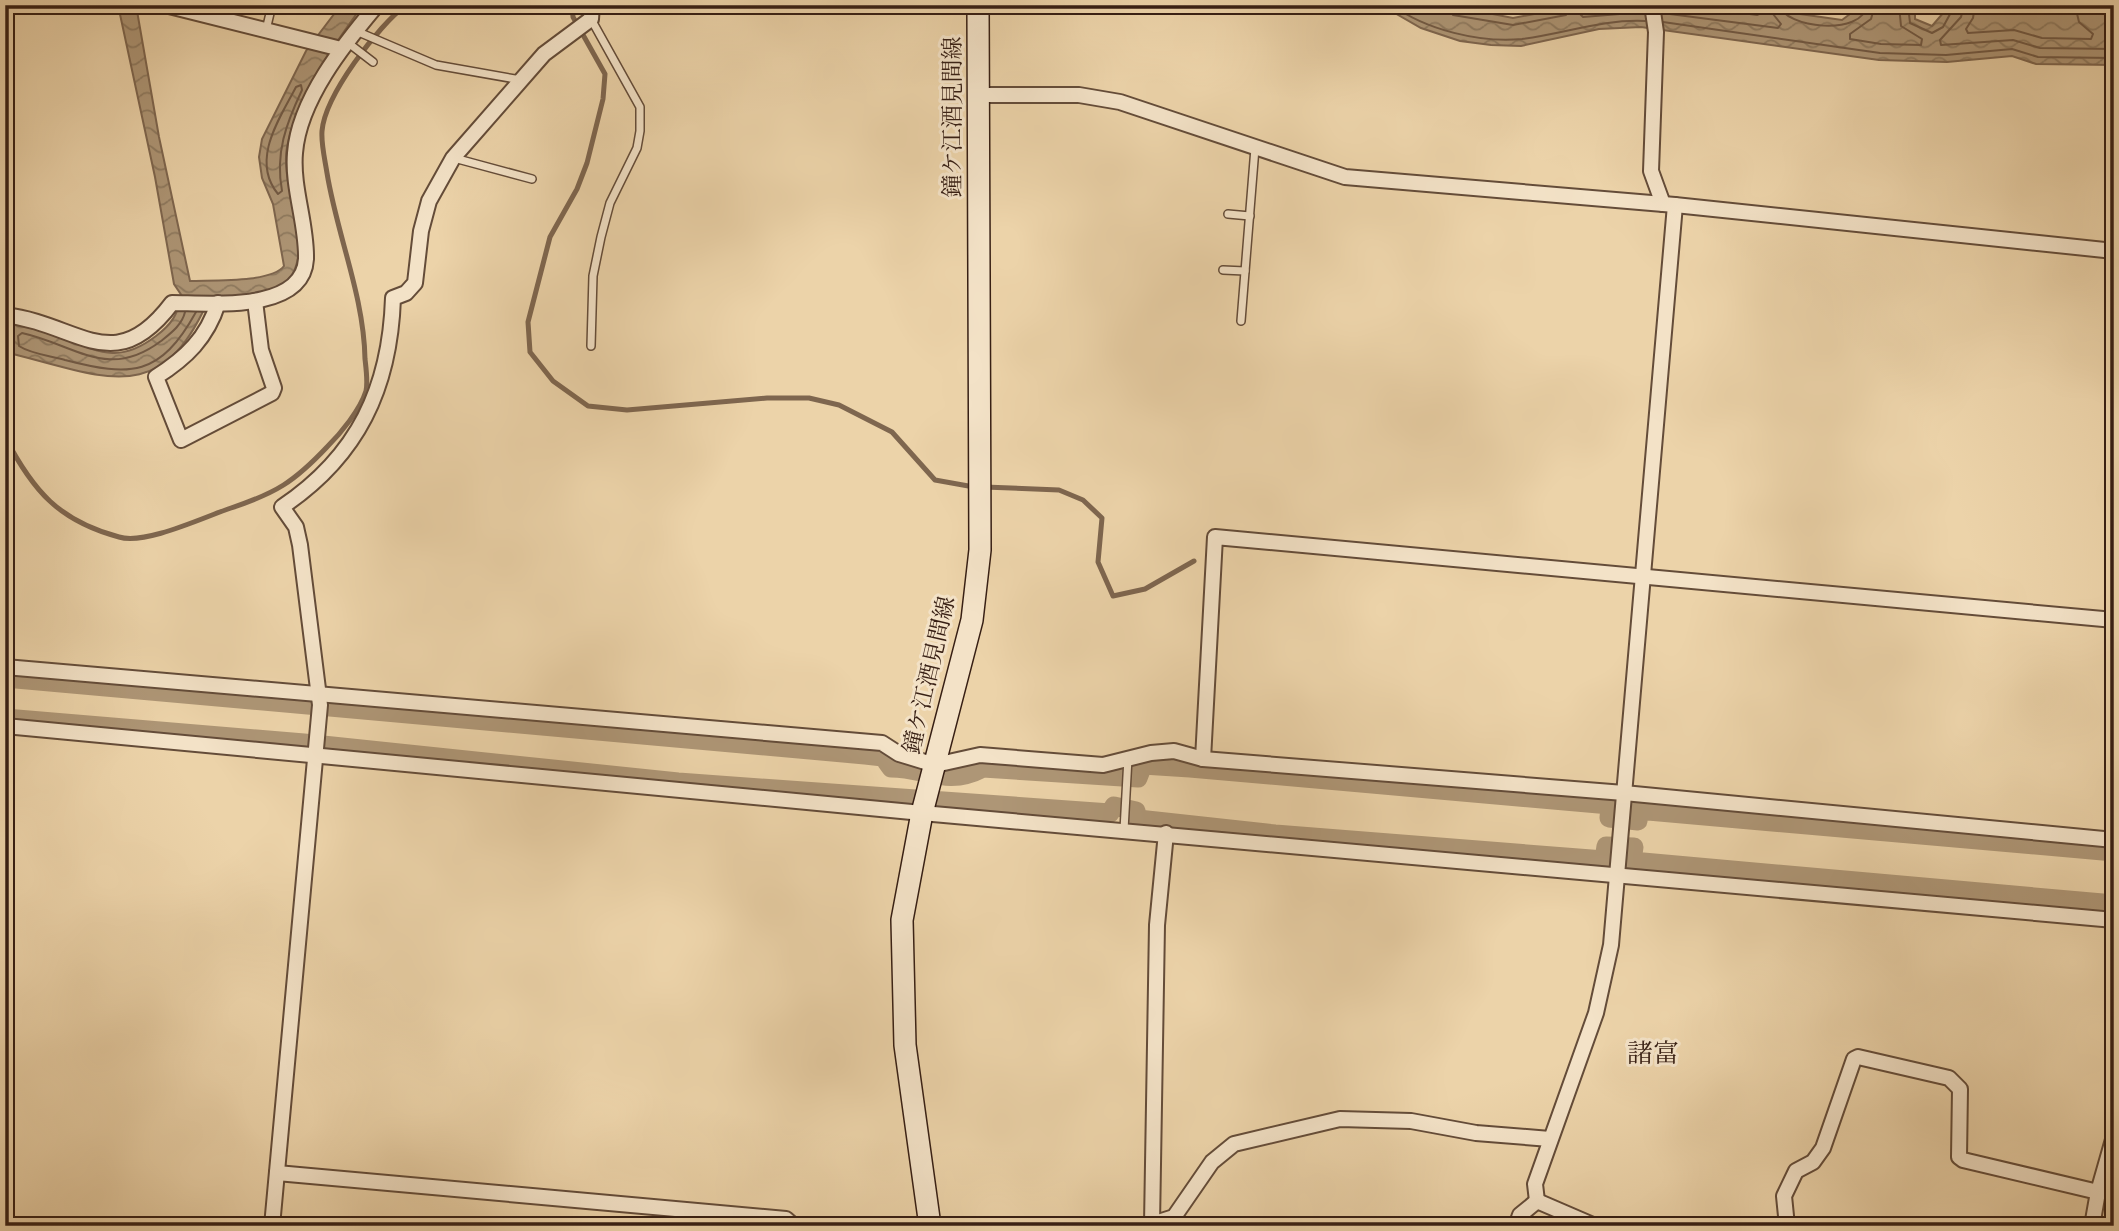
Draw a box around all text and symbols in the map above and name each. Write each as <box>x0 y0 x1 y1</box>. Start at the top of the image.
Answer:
street label: 鐘ケ江酒見間線 <box>939 37 966 198</box>
street label: 鐘ケ江酒見間線 <box>898 594 960 756</box>
district label: 諸富 <box>1627 1038 1679 1069</box>

